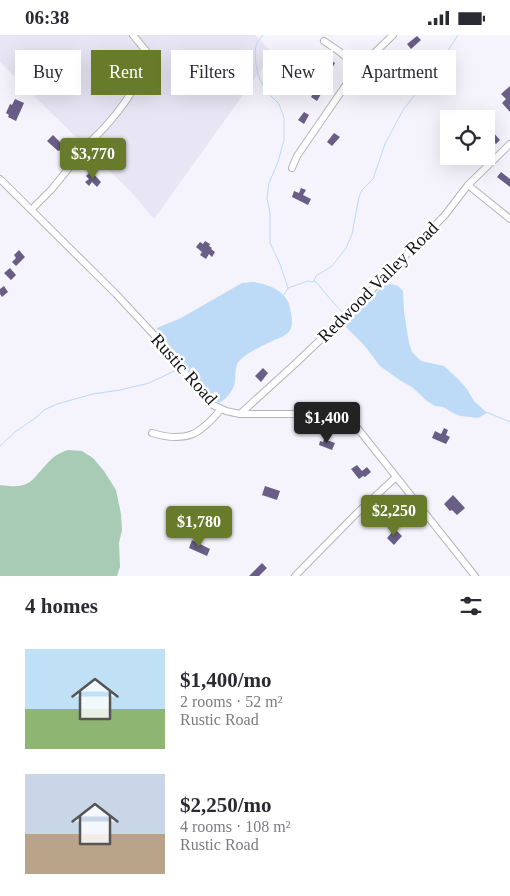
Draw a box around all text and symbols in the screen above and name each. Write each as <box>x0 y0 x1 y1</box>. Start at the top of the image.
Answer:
text: 06:38 <box>25 7 69 28</box>
chip: Buy <box>15 50 81 95</box>
chip: Rent <box>91 50 161 95</box>
chip: Filters <box>171 50 253 95</box>
chip: New <box>263 50 333 95</box>
chip: Apartment <box>343 50 456 95</box>
map controls <box>440 110 495 165</box>
button: locate <box>440 110 495 165</box>
pin: $3,770 <box>52 137 134 180</box>
text: $3,770 <box>71 145 115 162</box>
street label: Redwood Valley Road <box>314 218 442 346</box>
street label: Rustic Road <box>147 329 221 409</box>
pin: $1,400 <box>286 401 368 444</box>
text: $1,400 <box>305 409 349 426</box>
pin: $2,250 <box>353 495 435 537</box>
text: $2,250 <box>372 502 416 519</box>
pin: $1,780 <box>158 505 240 548</box>
text: $1,780 <box>177 513 221 530</box>
icon: filters <box>457 592 485 620</box>
text: 4 homes <box>25 594 98 618</box>
text: $1,400/mo <box>180 668 272 692</box>
icon: home <box>65 669 125 729</box>
text: 2 rooms · 52 m² <box>180 693 283 710</box>
text: Rustic Road <box>180 711 259 728</box>
text: $2,250/mo <box>180 793 272 817</box>
icon: home <box>65 794 125 854</box>
text: 4 rooms · 108 m² <box>180 818 291 835</box>
text: Rustic Road <box>180 836 259 853</box>

